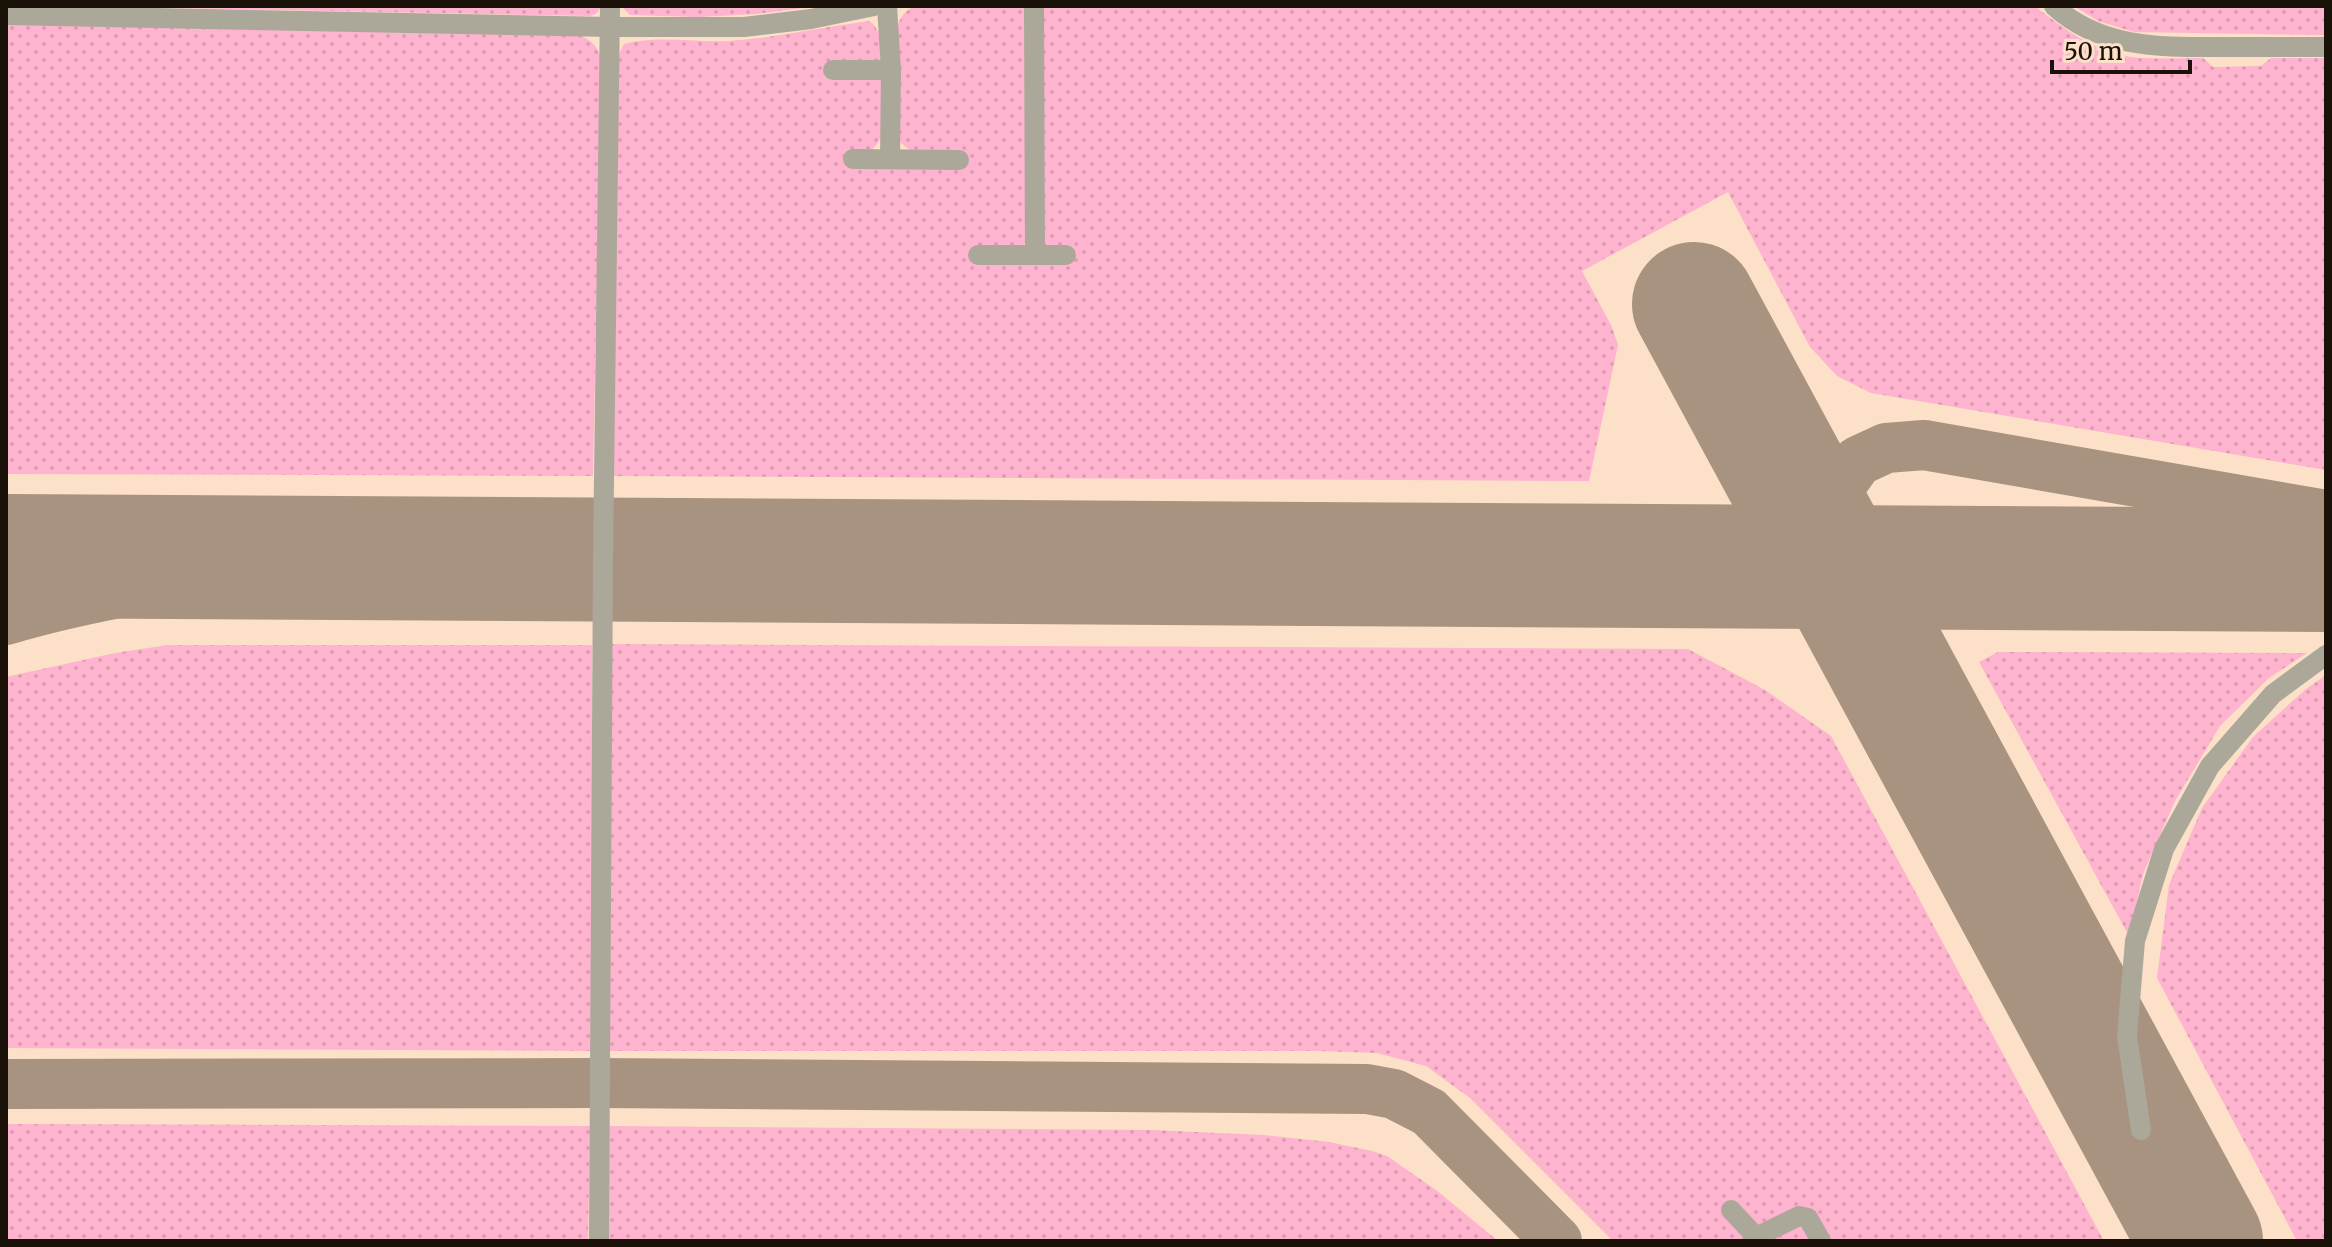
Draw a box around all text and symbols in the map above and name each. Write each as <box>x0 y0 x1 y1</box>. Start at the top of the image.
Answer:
scale bar <box>2052 24 2190 74</box>
text: 50 m <box>2064 36 2123 67</box>

